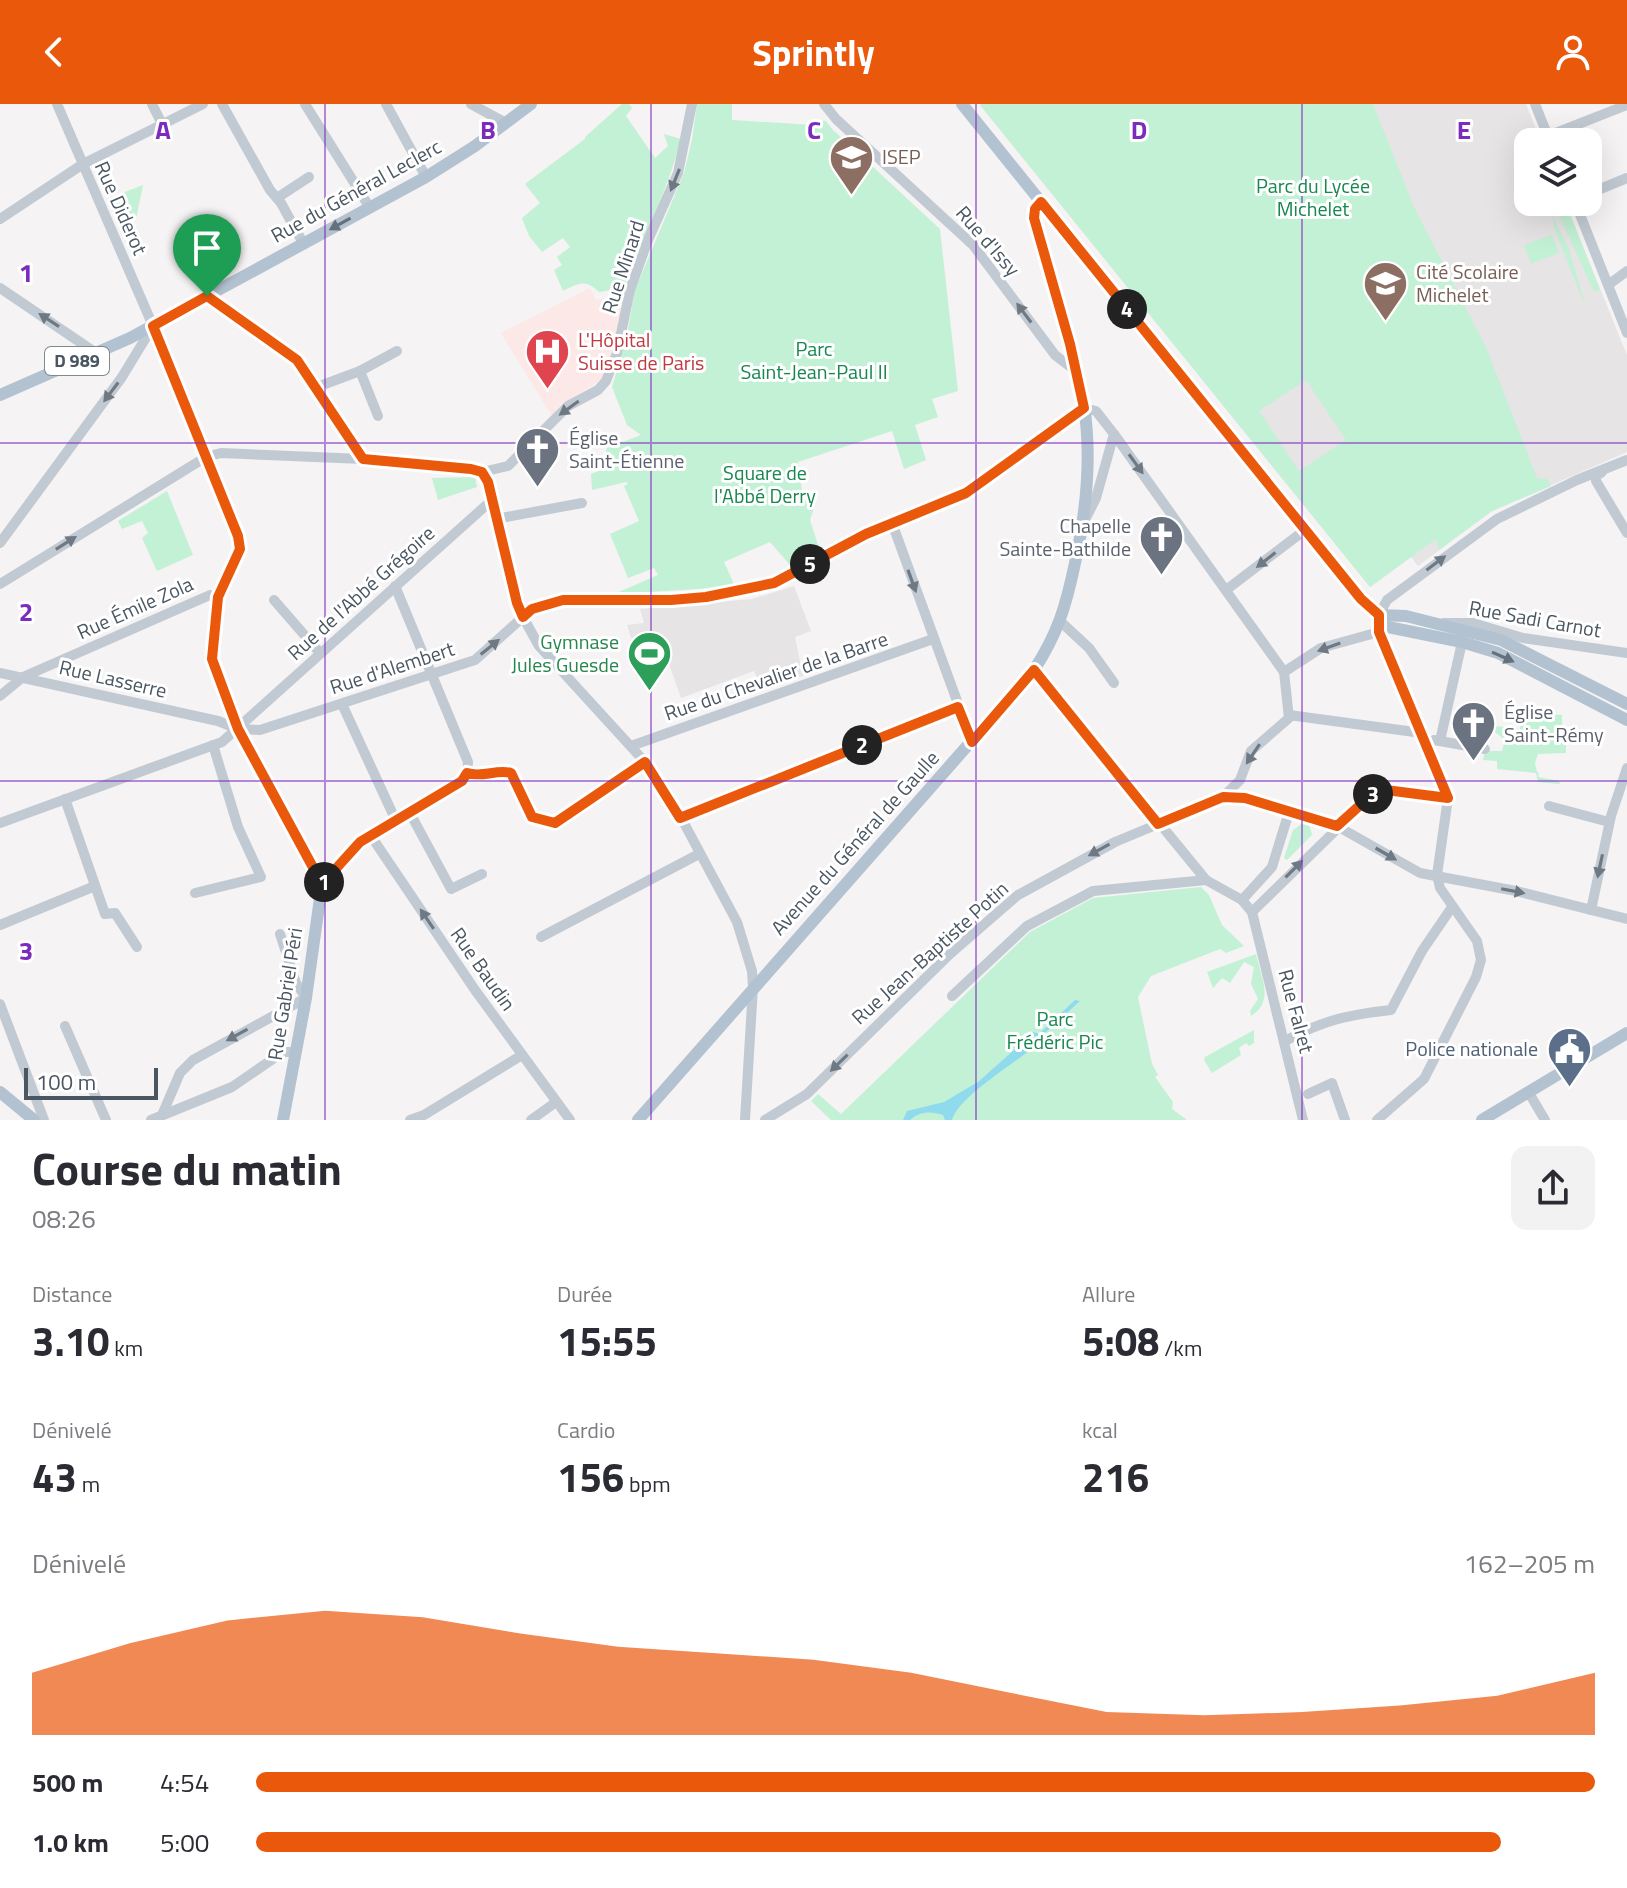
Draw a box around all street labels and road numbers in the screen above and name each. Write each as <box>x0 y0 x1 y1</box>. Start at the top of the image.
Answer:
street label: Rue du Général Leclerc <box>265 131 447 250</box>
street label: Rue Diderot <box>87 156 156 260</box>
street label: Rue d'Issy <box>949 198 1028 283</box>
street label: Rue Minard <box>593 216 652 318</box>
road number: D 989 <box>45 347 109 375</box>
street label: Rue de l'Abbé Grégoire <box>280 518 441 667</box>
street label: Rue Émile Zola <box>72 568 198 647</box>
street label: Rue Sadi Carnot <box>1467 592 1604 645</box>
street label: Rue du Chevalier de la Barre <box>660 623 892 728</box>
street label: Rue d'Alembert <box>326 633 458 702</box>
street label: Rue Lasserre <box>56 651 170 706</box>
street label: Avenue du Général de Gaulle <box>763 743 946 942</box>
street label: Rue Jean-Baptiste Potin <box>844 873 1015 1032</box>
street label: Rue Baudin <box>443 920 524 1017</box>
street label: Rue Gabriel Péri <box>259 925 310 1062</box>
street label: Rue Falret <box>1270 965 1323 1056</box>

